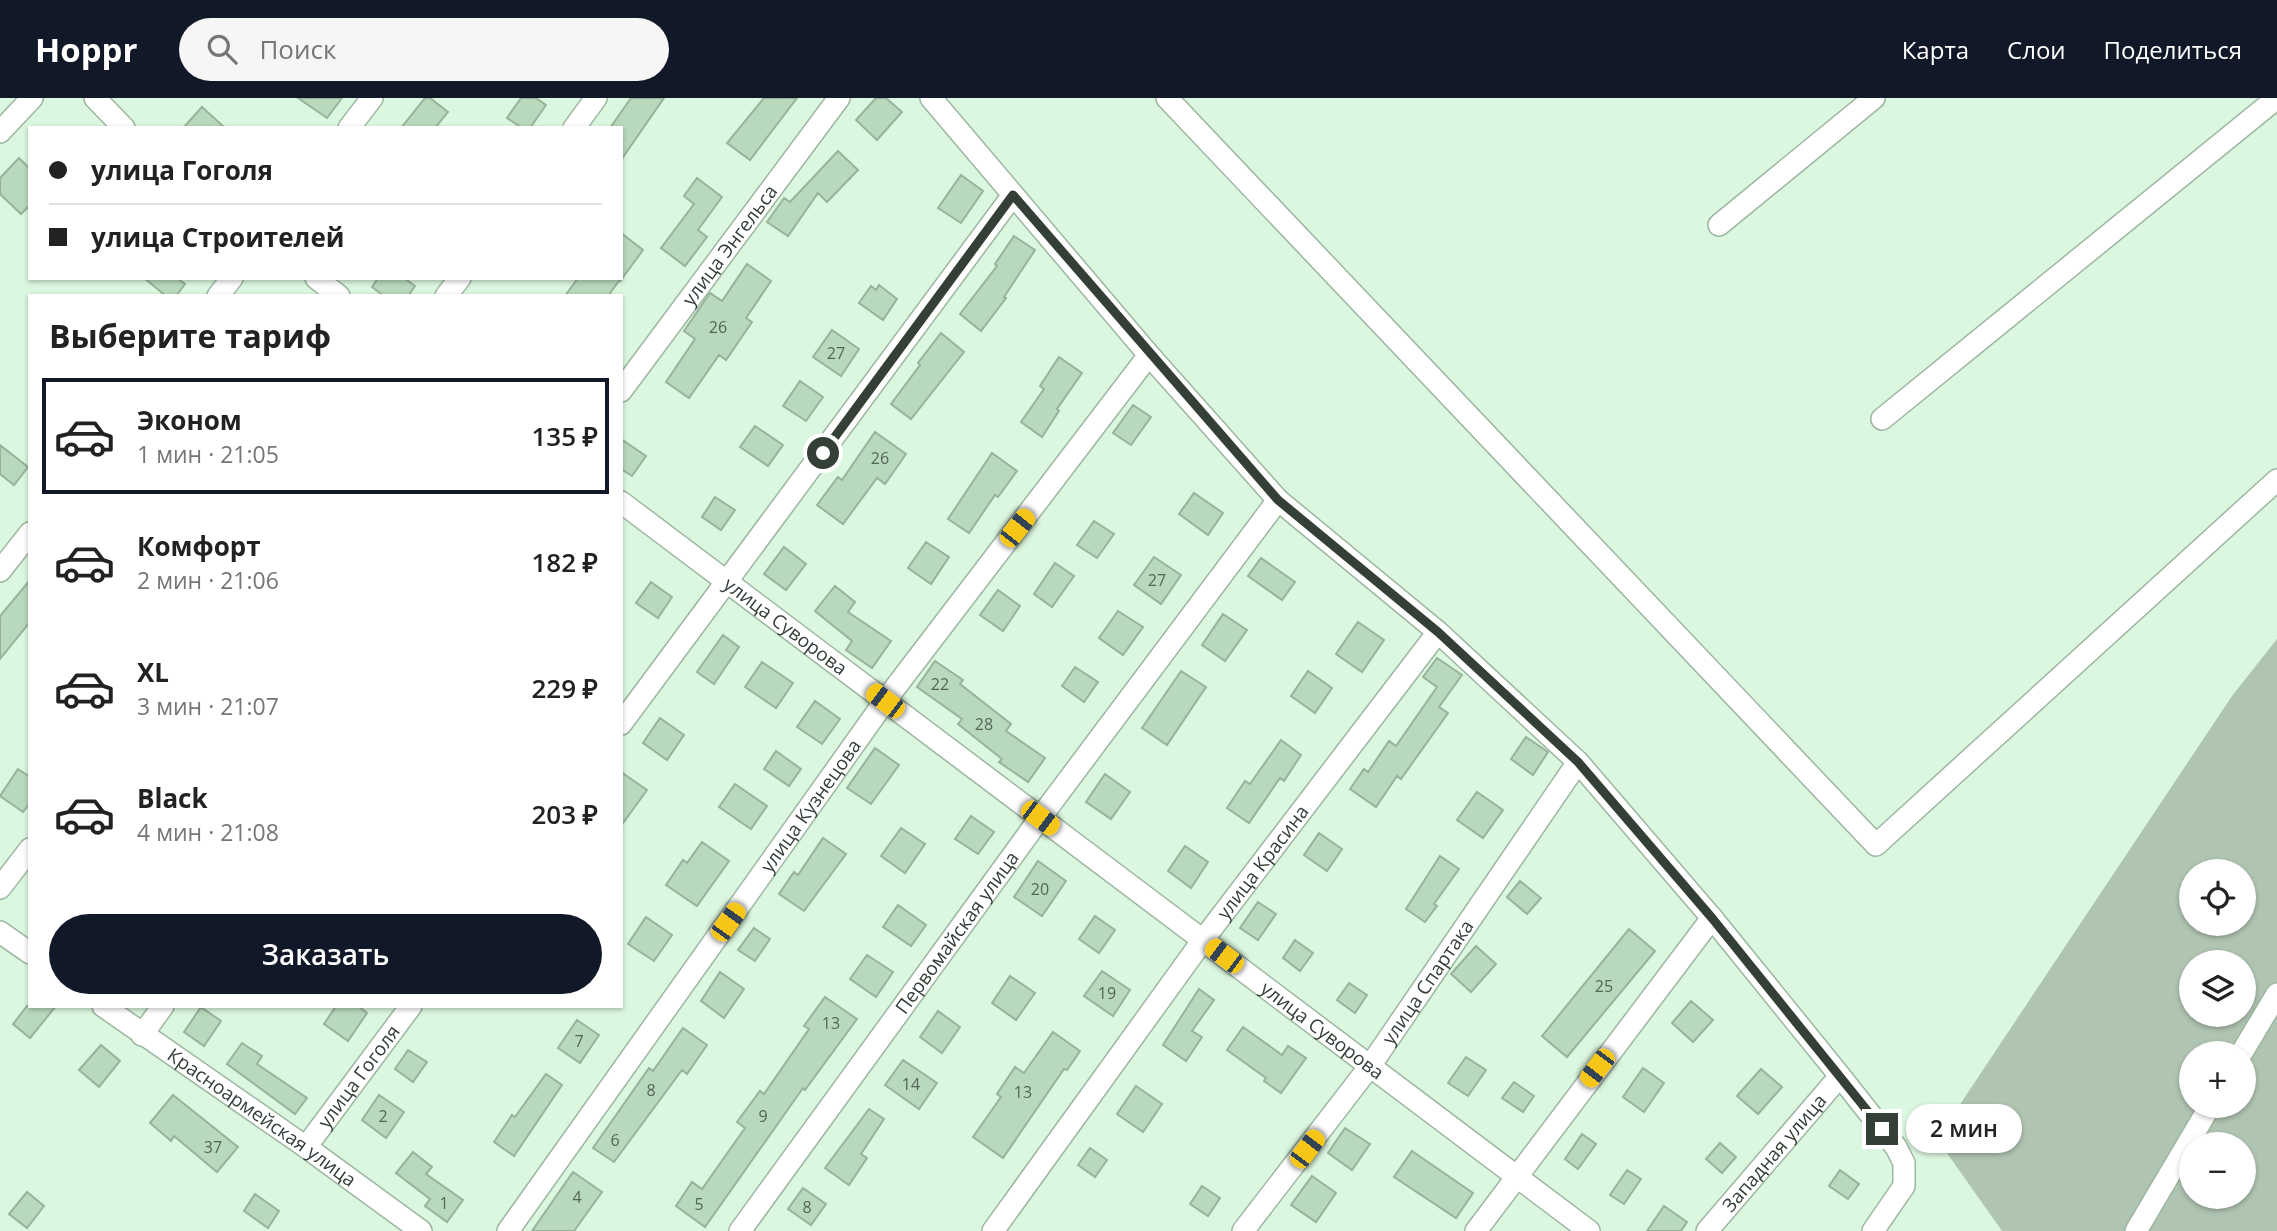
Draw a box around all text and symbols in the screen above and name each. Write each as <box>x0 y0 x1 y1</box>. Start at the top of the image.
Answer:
search box <box>179 18 669 81</box>
text: Hoppr <box>35 27 137 72</box>
icon: search <box>203 30 241 68</box>
text: Поиск <box>259 31 336 67</box>
text: Карта <box>1902 33 1969 66</box>
text: Слои <box>2007 33 2066 66</box>
text: Поделиться <box>2104 33 2242 66</box>
text: улица Гоголя <box>91 152 273 188</box>
street label: улица Энгельса <box>676 179 783 311</box>
text: улица Строителей <box>91 219 344 255</box>
text: Выберите тариф <box>49 314 331 357</box>
house number: 26 <box>709 316 727 338</box>
house number: 27 <box>827 342 845 364</box>
text: Эконом <box>137 402 242 438</box>
icon: car <box>53 405 116 468</box>
text: 135 ₽ <box>532 418 598 454</box>
route start <box>807 437 839 469</box>
text: 1 мин · 21:05 <box>137 438 279 470</box>
house number: 26 <box>871 447 889 469</box>
car <box>996 505 1039 551</box>
text: Комфорт <box>137 528 261 564</box>
icon: car <box>53 531 116 594</box>
text: 182 ₽ <box>532 544 598 580</box>
text: 2 мин · 21:06 <box>137 564 279 596</box>
house number: 27 <box>1148 569 1166 591</box>
street label: улица Суворова <box>718 571 853 681</box>
text: XL <box>137 654 169 690</box>
icon: car <box>53 657 116 720</box>
text: 229 ₽ <box>532 670 598 706</box>
house number: 22 <box>931 673 949 695</box>
car <box>862 680 909 722</box>
text: 3 мин · 21:07 <box>137 690 279 722</box>
house number: 28 <box>975 713 993 735</box>
street label: улица Кузнецова <box>754 734 867 877</box>
text: Black <box>137 780 208 816</box>
icon: car <box>53 783 116 846</box>
text: 203 ₽ <box>532 796 598 832</box>
car <box>1017 797 1064 839</box>
street label: улица Красина <box>1210 799 1315 925</box>
text: 4 мин · 21:08 <box>137 816 279 848</box>
street label: Первомайская улица <box>889 846 1025 1019</box>
map controls <box>2179 859 2256 1209</box>
button: locate <box>2179 859 2256 936</box>
house number: 20 <box>1031 878 1049 900</box>
car <box>708 899 749 945</box>
button: Заказать <box>49 914 602 994</box>
street label: улица Спартака <box>1376 915 1479 1049</box>
car <box>1201 935 1248 977</box>
button: layers <box>2179 950 2256 1027</box>
street label: улица Суворова <box>1255 975 1389 1085</box>
house number: 25 <box>1595 975 1613 997</box>
house number: 19 <box>1098 982 1116 1004</box>
house number: 13 <box>822 1012 840 1034</box>
street label: улица Гоголя <box>312 1020 406 1133</box>
house number: 7 <box>574 1030 584 1052</box>
button: + <box>2179 1041 2256 1118</box>
street label: Красноармейская улица <box>162 1042 362 1193</box>
car <box>1576 1045 1619 1091</box>
house number: 14 <box>902 1073 920 1095</box>
house number: 8 <box>646 1079 656 1101</box>
house number: 13 <box>1014 1081 1032 1103</box>
street label: Западная улица <box>1716 1088 1832 1217</box>
callout: 2 мин <box>1906 1104 2022 1154</box>
house number: 2 <box>378 1105 388 1127</box>
house number: 9 <box>758 1105 768 1127</box>
text: 2 мин <box>1930 1112 1998 1144</box>
route end <box>1866 1113 1898 1145</box>
car <box>1286 1126 1329 1172</box>
house number: 6 <box>610 1129 620 1151</box>
button: − <box>2179 1132 2256 1209</box>
house number: 37 <box>204 1136 222 1158</box>
house number: 4 <box>572 1186 582 1208</box>
house number: 1 <box>439 1192 449 1214</box>
house number: 5 <box>694 1193 704 1215</box>
house number: 8 <box>802 1196 812 1218</box>

